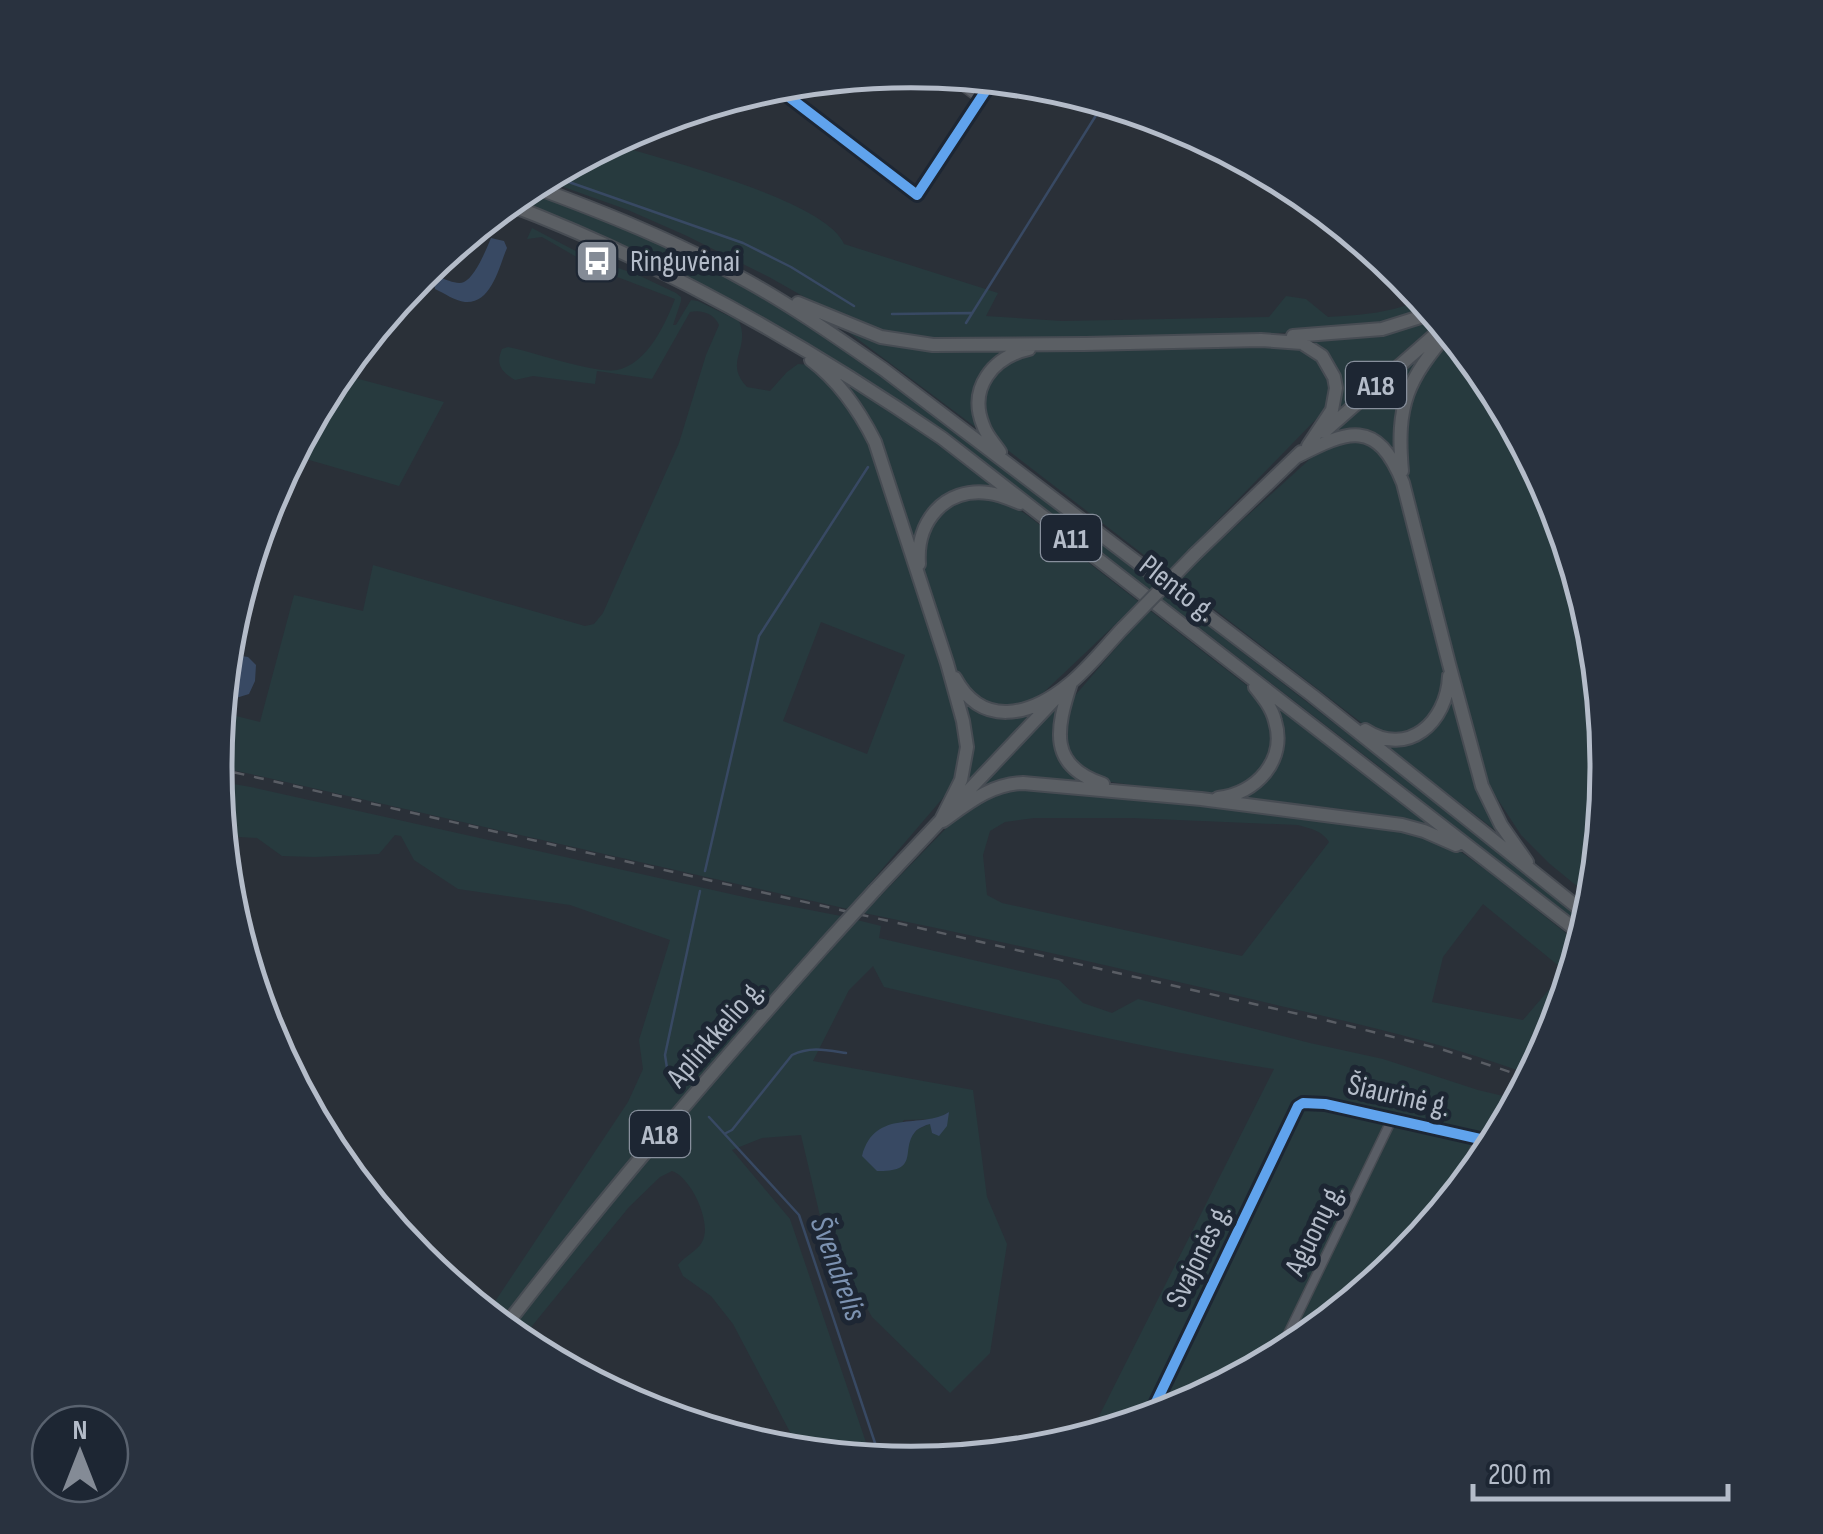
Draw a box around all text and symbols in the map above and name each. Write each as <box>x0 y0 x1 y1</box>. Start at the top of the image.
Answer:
bus stop icon: Ringuvėnai <box>574 238 620 284</box>
place label: Ringuvėnai <box>630 244 740 280</box>
road number: A18 <box>1346 362 1406 408</box>
road number: A11 <box>1041 515 1101 561</box>
street label: Plento g. <box>1132 548 1223 630</box>
street label: Aplinkkelio g. <box>658 972 773 1096</box>
street label: Šiaurinė g. <box>1344 1067 1453 1125</box>
road number: A18 <box>630 1111 690 1157</box>
street label: Aguonų g. <box>1277 1178 1353 1282</box>
street label: Svajonės g. <box>1158 1198 1239 1313</box>
water label: Švendrelis <box>801 1211 875 1327</box>
north arrow <box>30 1404 130 1504</box>
text: N <box>73 1414 87 1447</box>
scale bar <box>1473 1439 1728 1501</box>
text: 200 m <box>1488 1457 1551 1493</box>

